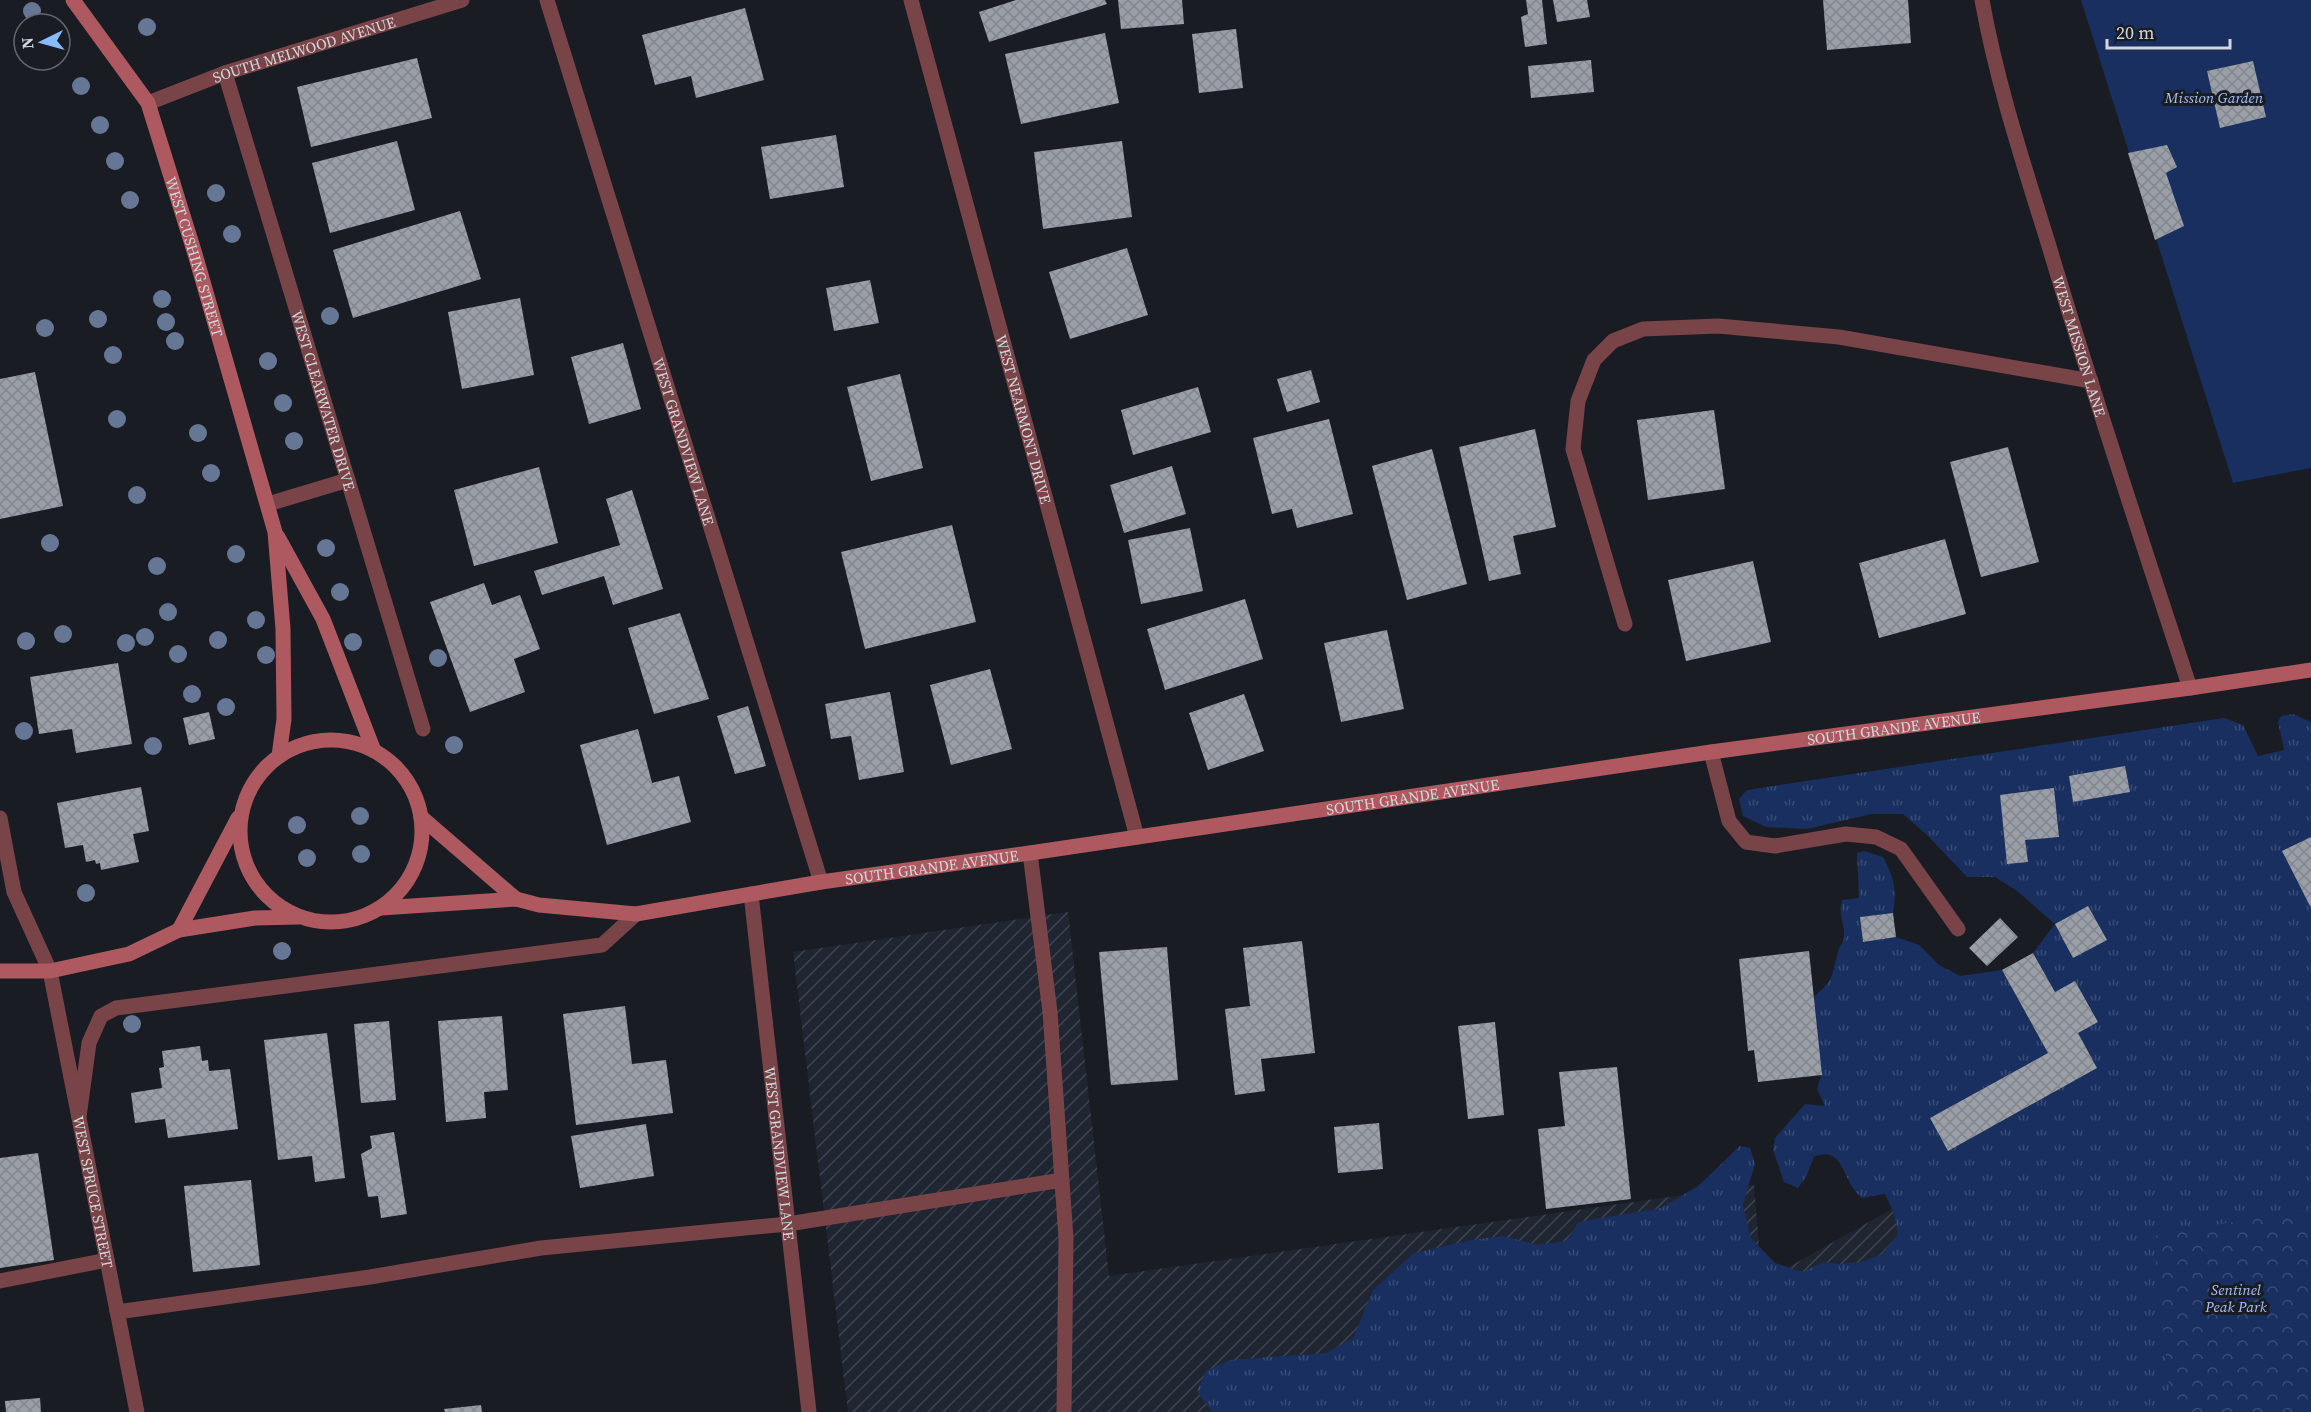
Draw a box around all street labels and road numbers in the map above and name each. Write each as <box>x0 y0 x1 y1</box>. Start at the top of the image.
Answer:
street label: SOUTH MELWOOD AVENUE <box>209 11 398 87</box>
street label: WEST CUSHING STREET <box>161 174 229 339</box>
street label: WEST MISSION LANE <box>2048 273 2112 419</box>
street label: WEST CLEARWATER DRIVE <box>287 308 361 493</box>
street label: WEST NEARMONT DRIVE <box>991 332 1057 506</box>
street label: WEST GRANDVIEW LANE <box>648 355 720 528</box>
street label: SOUTH GRANDE AVENUE <box>1806 706 1982 750</box>
street label: SOUTH GRANDE AVENUE <box>1325 773 1500 819</box>
street label: SOUTH GRANDE AVENUE <box>844 844 1020 889</box>
street label: WEST GRANDVIEW LANE <box>760 1065 800 1241</box>
street label: WEST SPRUCE STREET <box>68 1114 119 1270</box>

